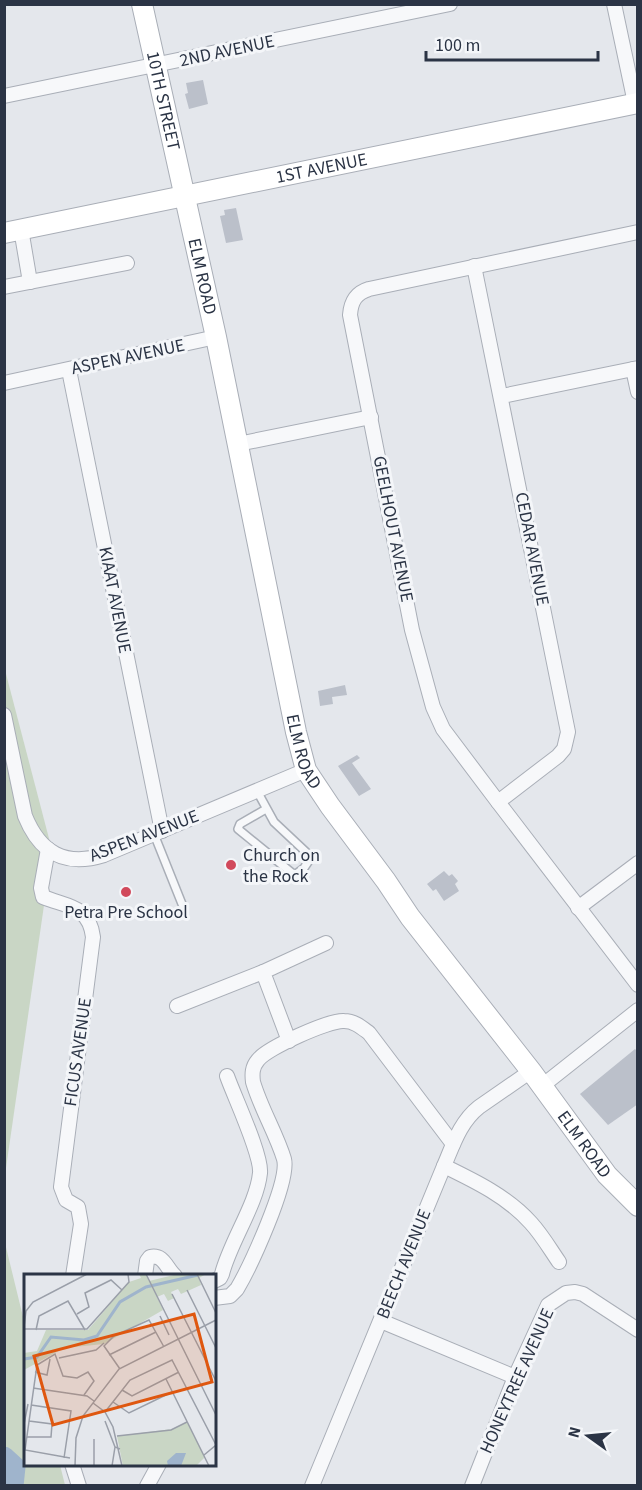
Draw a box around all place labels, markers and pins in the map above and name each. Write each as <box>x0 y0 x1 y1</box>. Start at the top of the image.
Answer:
place label: Church on the Rock <box>243 843 320 889</box>
marker: Church on the Rock <box>224 858 238 872</box>
marker: Petra Pre School <box>119 885 133 899</box>
place label: Petra Pre School <box>64 900 188 925</box>

